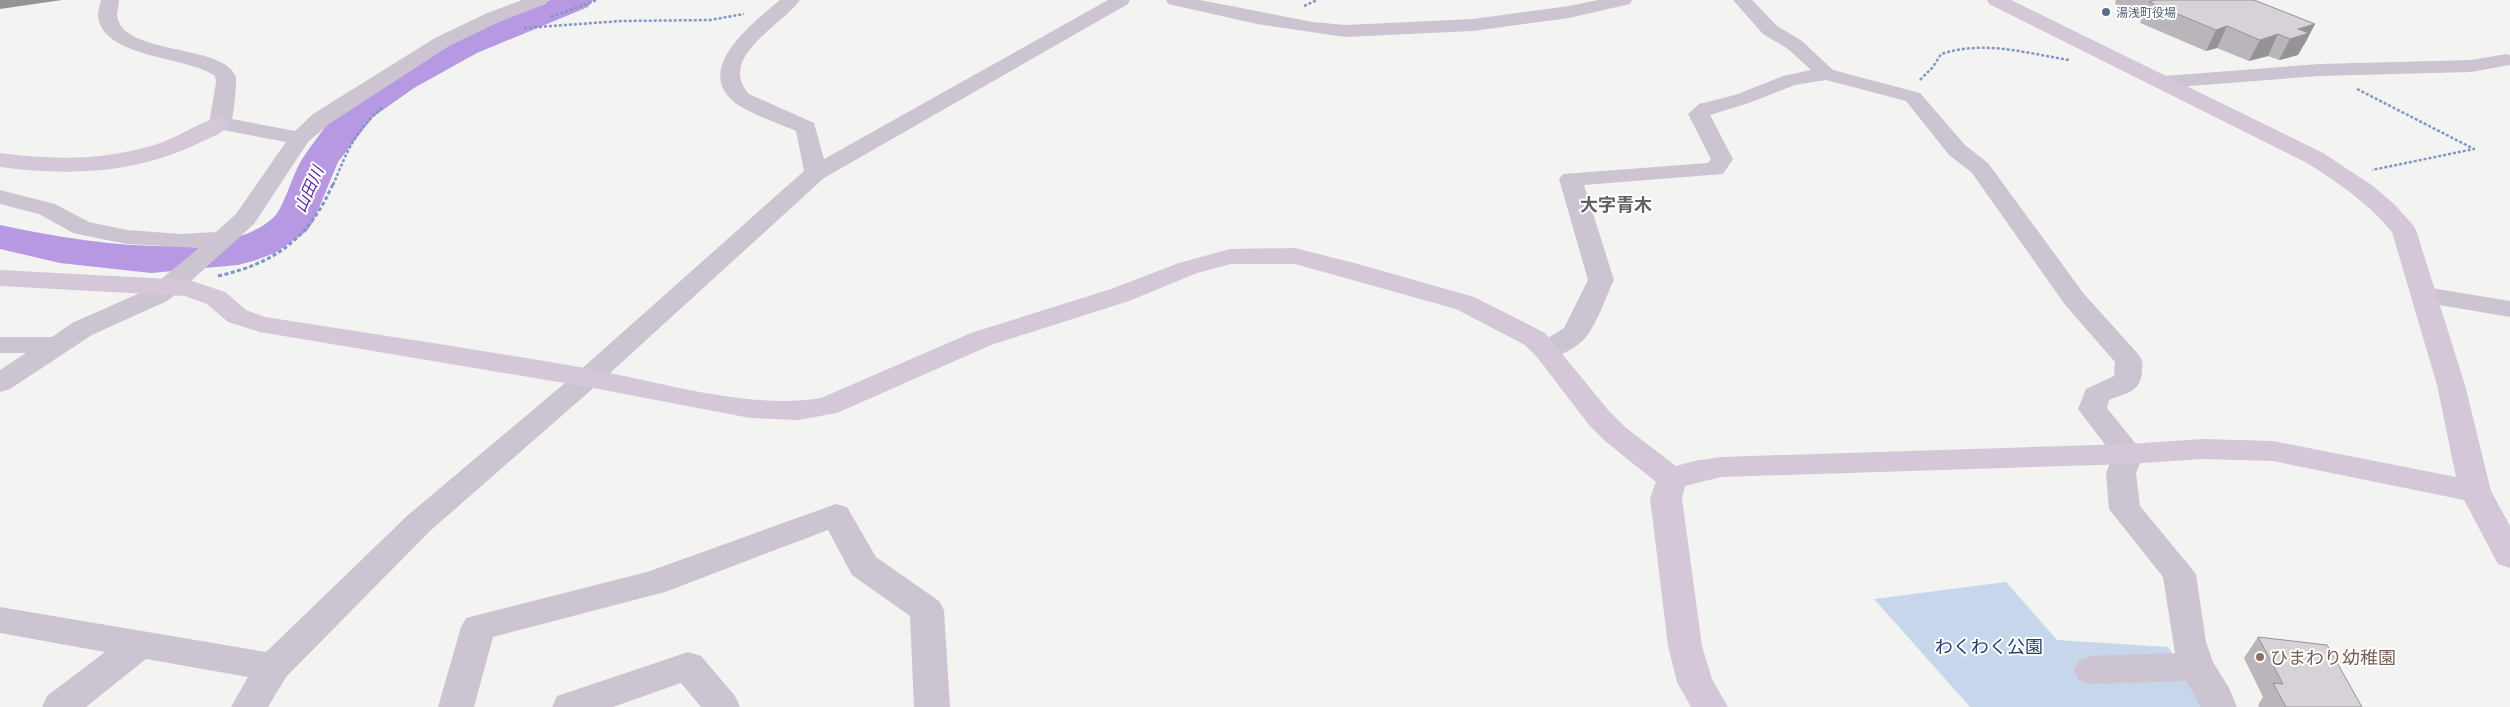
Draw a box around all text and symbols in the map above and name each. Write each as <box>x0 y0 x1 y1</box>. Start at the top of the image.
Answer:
place label: 湯浅町役場 <box>2116 5 2176 19</box>
marker: 湯浅町役場 <box>2100 6 2112 18</box>
water label: 山田川 <box>290 161 327 215</box>
district label: 大字青木 <box>1580 193 1652 215</box>
park label: わくわく公園 <box>1935 635 2043 657</box>
place label: ひまわり幼稚園 <box>2270 646 2396 668</box>
marker: ひまわり幼稚園 <box>2254 651 2266 663</box>

